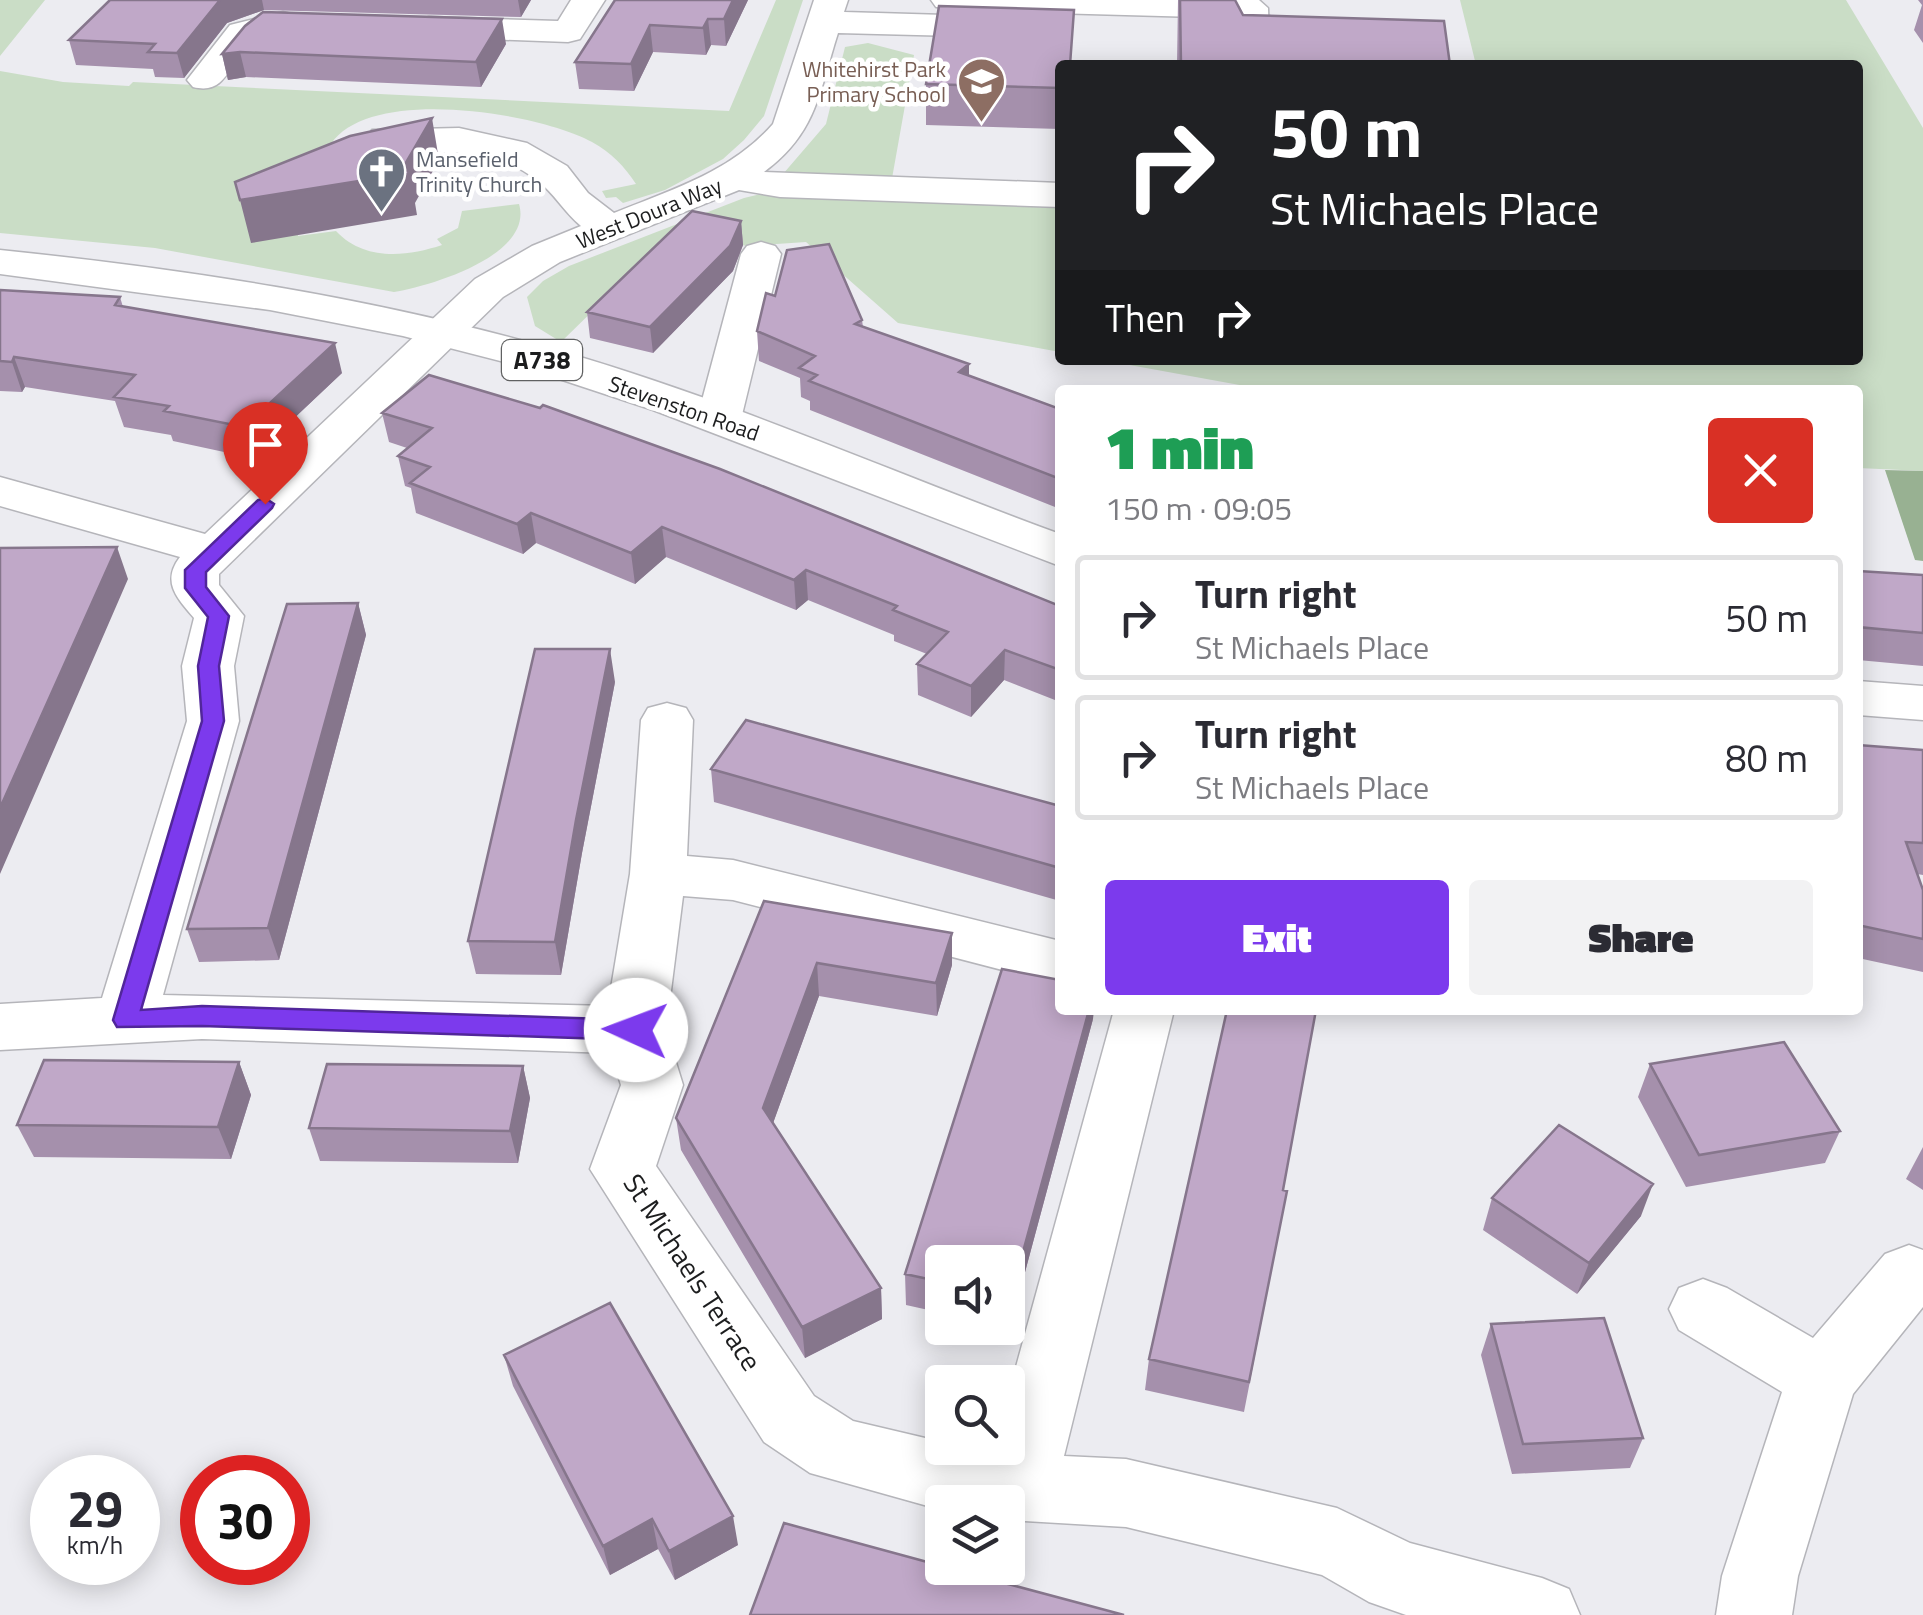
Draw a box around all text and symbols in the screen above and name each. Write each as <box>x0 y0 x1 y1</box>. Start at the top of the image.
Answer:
place label: Whitehirst Park Primary School <box>802 52 946 111</box>
school or university icon: Whitehirst Park Primary School <box>955 56 1007 124</box>
text: 50 m <box>1270 78 1423 184</box>
icon: right <box>1105 100 1235 230</box>
place label: Mansefield Trinity Church <box>416 142 542 201</box>
church icon: Mansefield Trinity Church <box>355 146 407 214</box>
street label: West Doura Way <box>571 168 727 258</box>
text: St Michaels Place <box>1270 174 1599 242</box>
text: Then <box>1105 289 1185 347</box>
icon: right <box>1205 290 1260 345</box>
road number: A738 <box>502 340 582 380</box>
street label: Stevenston Road <box>604 366 764 450</box>
text: 1 min <box>1105 401 1254 492</box>
pin <box>223 402 308 505</box>
icon: arrive <box>238 417 293 472</box>
button: close <box>1708 418 1813 523</box>
text: 150 m · 09:05 <box>1105 484 1292 532</box>
text: Turn right <box>1195 565 1357 623</box>
text: 50 m <box>1725 589 1808 647</box>
icon: right <box>1110 590 1165 645</box>
text: St Michaels Place <box>1195 623 1429 671</box>
text: Turn right <box>1195 705 1357 763</box>
text: 80 m <box>1725 729 1808 787</box>
icon: right <box>1110 730 1165 785</box>
text: St Michaels Place <box>1195 763 1429 811</box>
button: Exit <box>1105 880 1449 995</box>
button: Share <box>1469 880 1813 995</box>
position arrow <box>584 978 688 1082</box>
street label: St Michaels Terrace <box>613 1165 773 1379</box>
map controls <box>925 1245 1025 1585</box>
button: sound <box>925 1245 1025 1345</box>
button: search <box>925 1365 1025 1465</box>
speed limit sign: 30 <box>180 1455 310 1585</box>
text: 29 <box>67 1470 123 1546</box>
button: layers <box>925 1485 1025 1585</box>
text: km/h <box>67 1526 123 1564</box>

